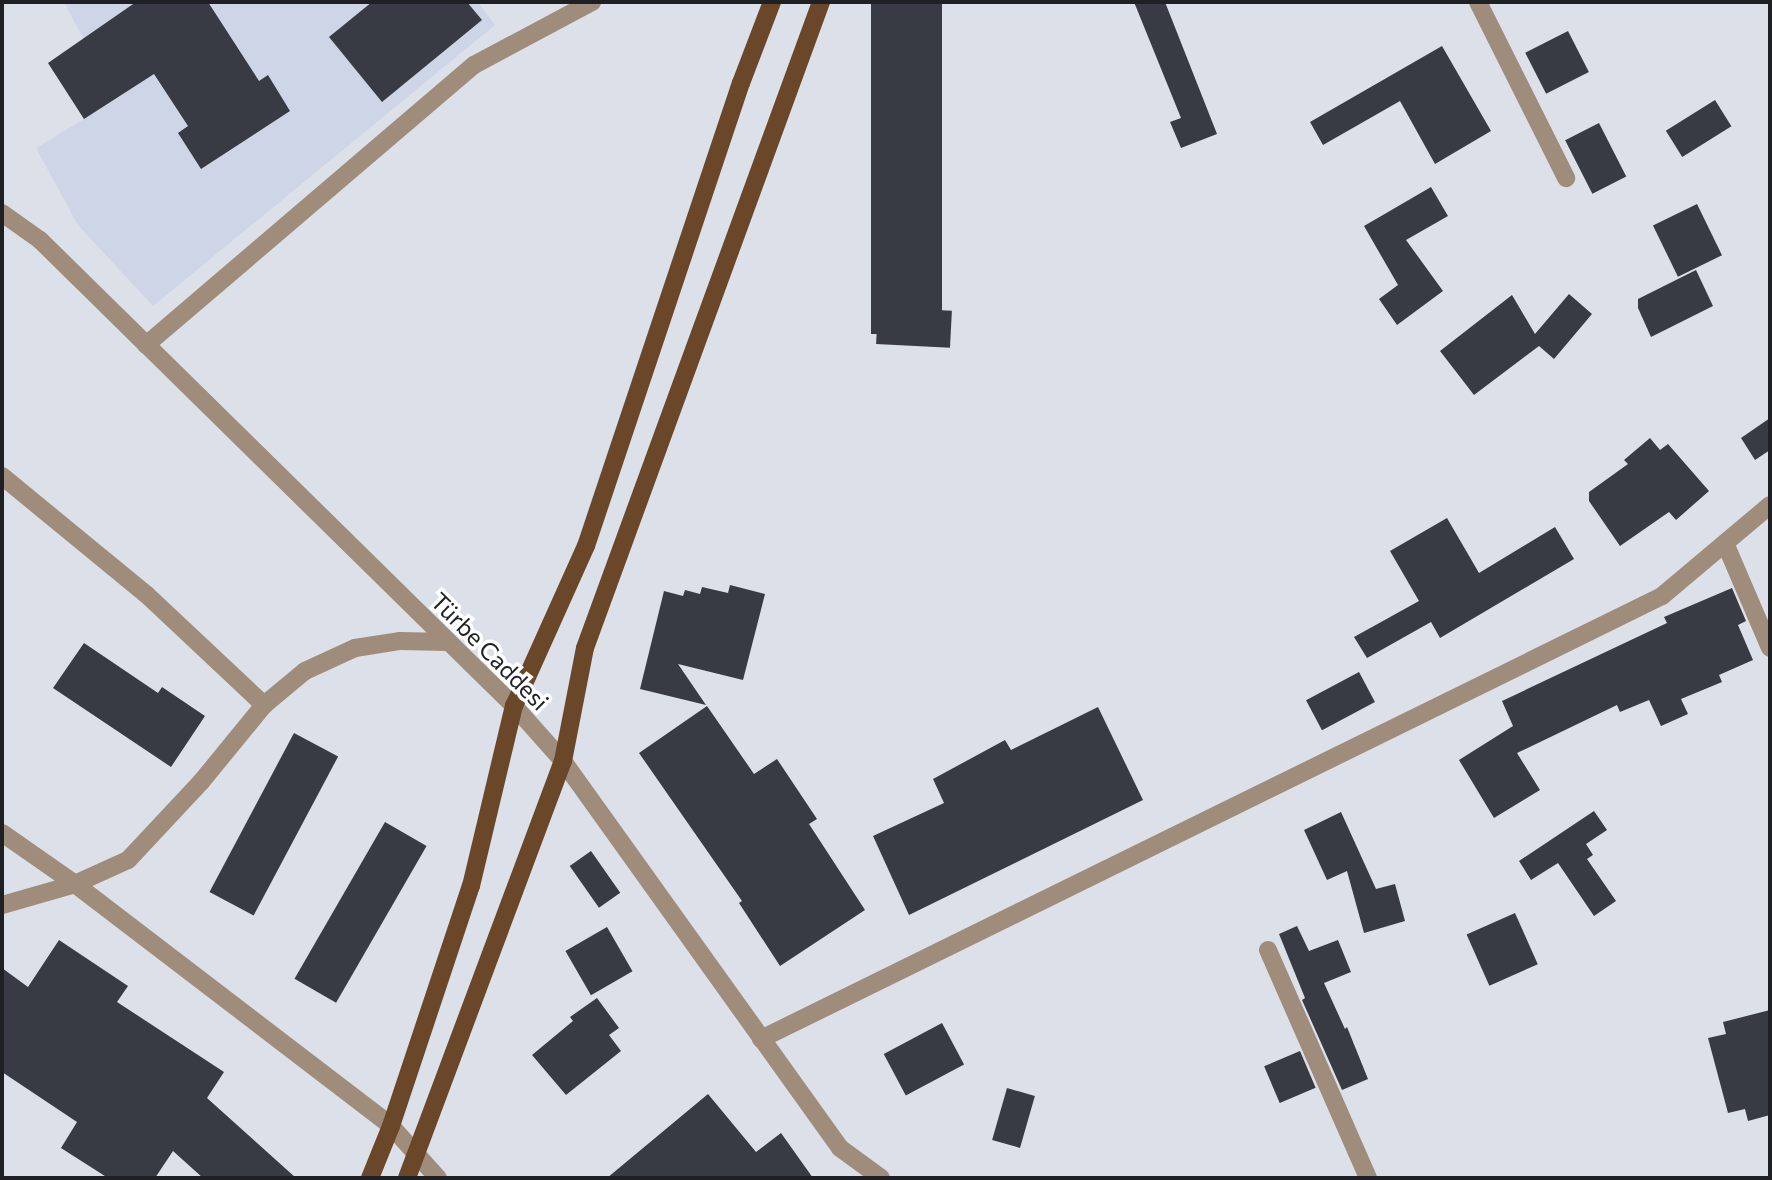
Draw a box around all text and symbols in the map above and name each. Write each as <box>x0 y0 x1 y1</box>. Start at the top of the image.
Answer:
street label: Türbe Caddesi <box>425 586 555 716</box>

